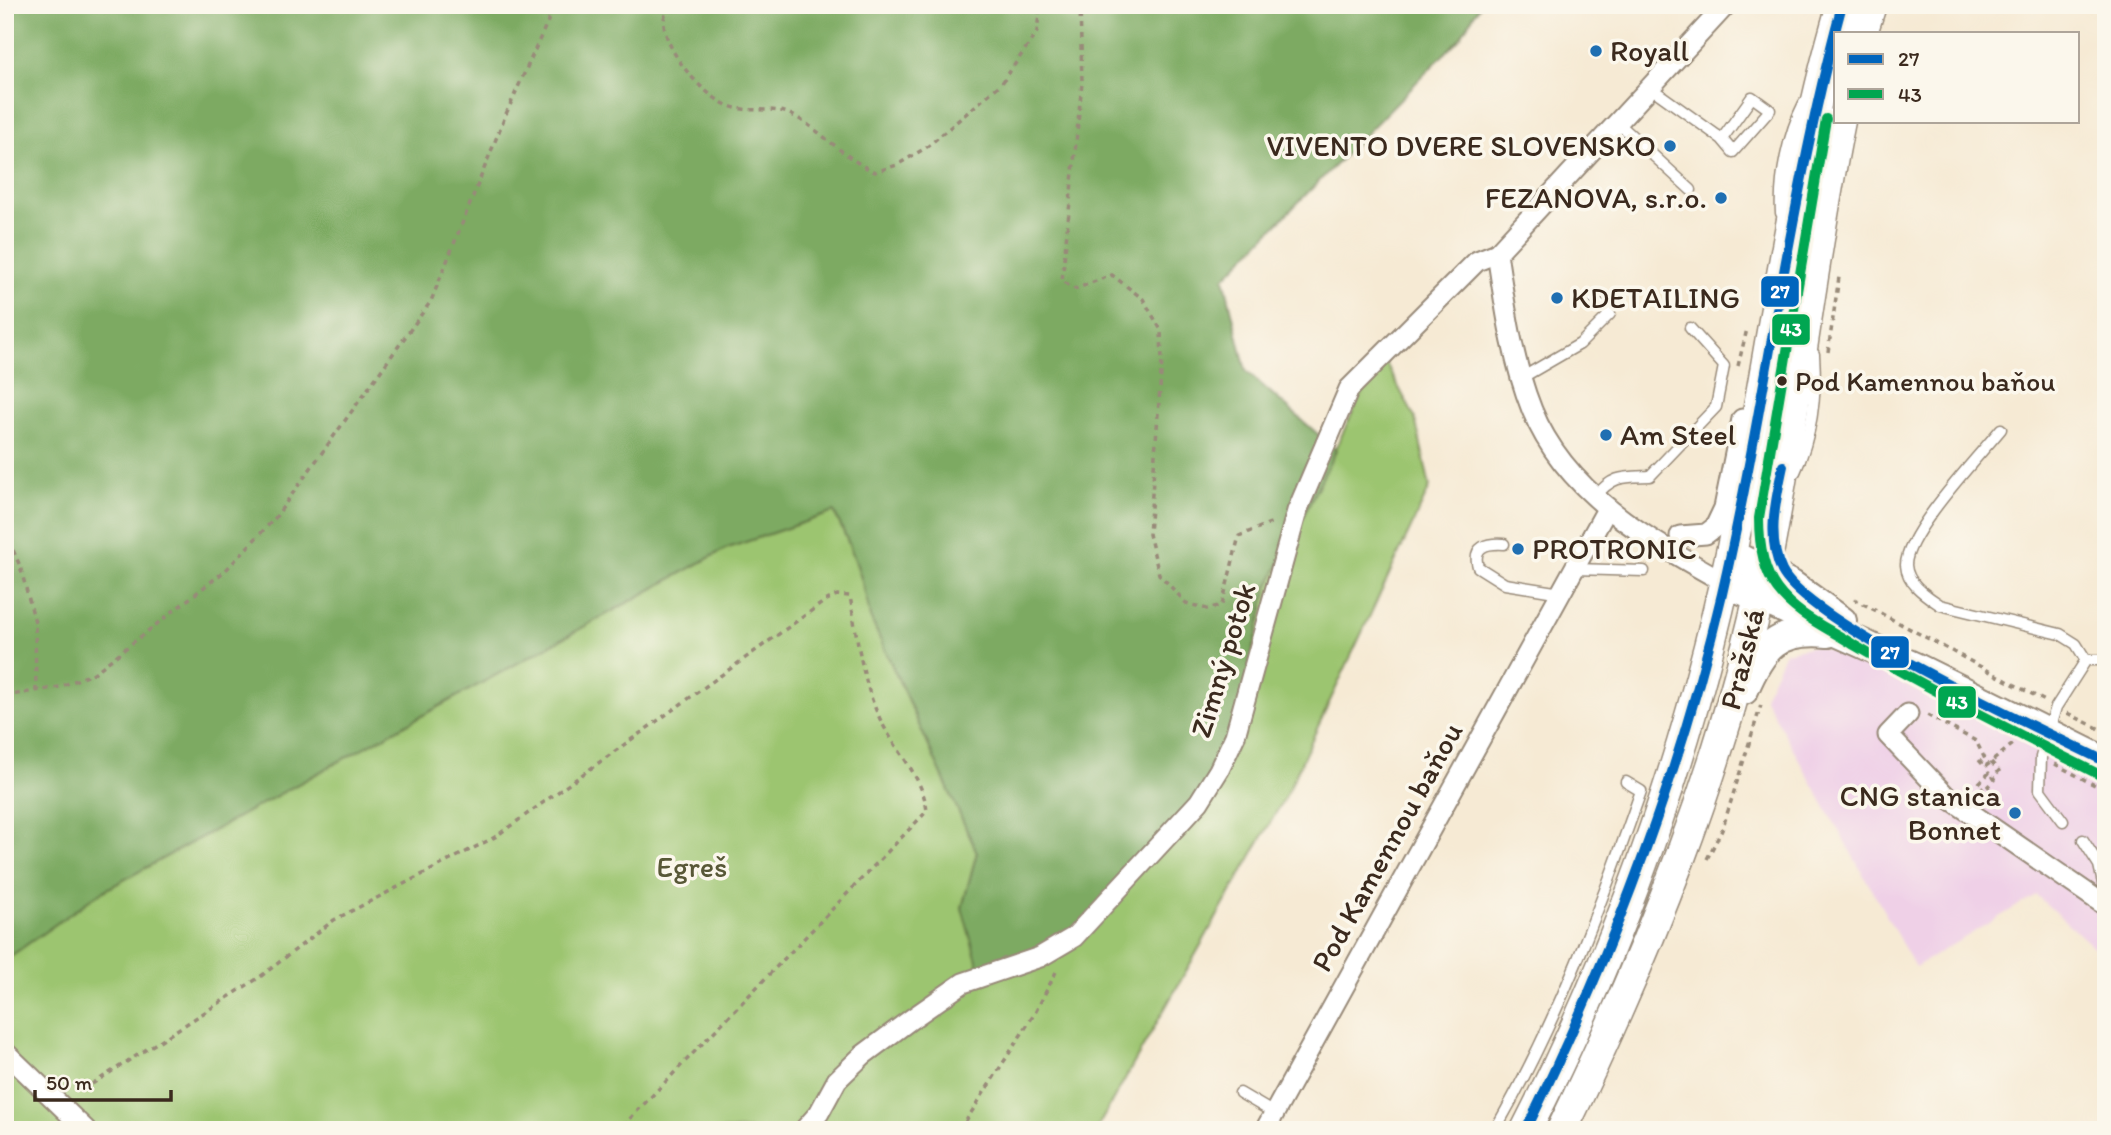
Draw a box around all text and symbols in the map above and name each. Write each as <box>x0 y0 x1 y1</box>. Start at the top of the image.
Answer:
place label: Royall <box>1610 32 1690 69</box>
legend <box>1834 32 2080 122</box>
marker: Royall <box>1588 43 1604 59</box>
text: 27 <box>1898 46 1919 71</box>
text: 43 <box>1898 82 1922 107</box>
place label: VIVENTO DVERE SLOVENSKO <box>1266 127 1656 164</box>
marker: VIVENTO DVERE SLOVENSKO <box>1662 138 1678 154</box>
place label: FEZANOVA, s.r.o. <box>1485 179 1707 216</box>
marker: FEZANOVA, s.r.o. <box>1713 190 1729 206</box>
line badge: 27 <box>1760 275 1800 308</box>
place label: KDETAILING <box>1571 279 1740 316</box>
text: 27 <box>1770 280 1790 303</box>
marker: KDETAILING <box>1549 290 1565 306</box>
line badge: 43 <box>1771 313 1811 346</box>
text: 43 <box>1780 318 1802 341</box>
place label: Pod Kamennou baňou <box>1795 364 2056 398</box>
marker: Pod Kamennou baňou <box>1775 374 1789 388</box>
place label: Am Steel <box>1620 416 1737 453</box>
marker: Am Steel <box>1598 427 1614 443</box>
place label: PROTRONIC <box>1532 530 1697 567</box>
marker: PROTRONIC <box>1510 541 1526 557</box>
street label: Zimný potok <box>1181 578 1264 742</box>
street label: Pražská <box>1711 604 1772 713</box>
line badge: 27 <box>1870 635 1910 669</box>
text: 27 <box>1880 641 1900 664</box>
line badge: 43 <box>1937 685 1977 719</box>
text: 43 <box>1946 691 1968 714</box>
street label: Pod Kamennou baňou <box>1303 716 1470 978</box>
place label: CNG stanica Bonnet <box>1839 777 2001 848</box>
marker: CNG stanica Bonnet <box>2007 805 2023 821</box>
park label: Egreš <box>657 848 727 885</box>
scale bar <box>35 1058 172 1102</box>
text: 50 m <box>46 1070 93 1095</box>

